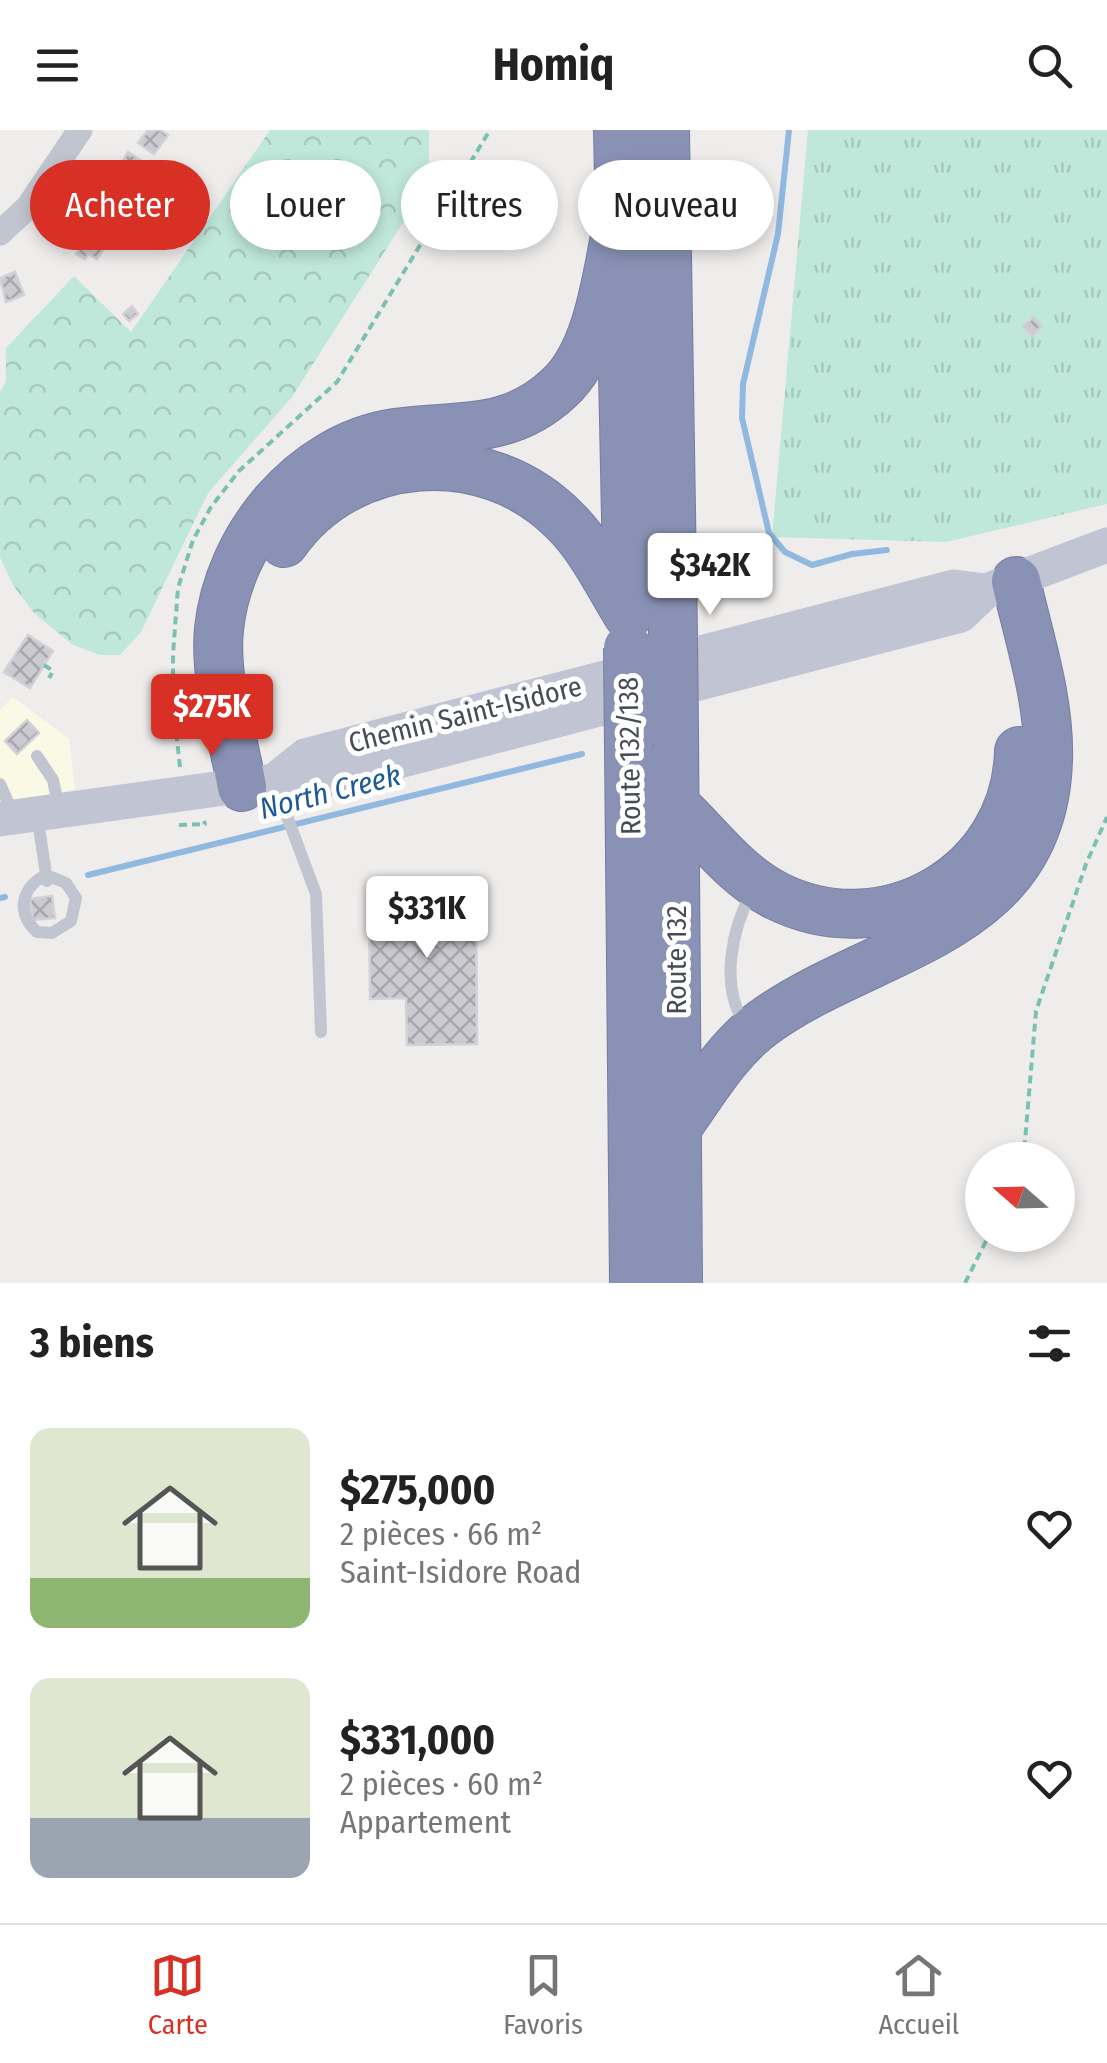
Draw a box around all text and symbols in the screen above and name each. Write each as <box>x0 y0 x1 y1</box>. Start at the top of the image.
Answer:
icon: menu <box>30 38 85 93</box>
text: Homiq <box>493 38 614 92</box>
icon: search <box>1022 38 1077 93</box>
chip: Acheter <box>30 160 210 250</box>
chip: Louer <box>230 160 381 250</box>
chip: Filtres <box>401 160 558 250</box>
chip: Nouveau <box>578 160 774 250</box>
pin: $342K <box>640 533 780 618</box>
text: $342K <box>670 546 750 584</box>
street label: Chemin Saint-Isidore <box>345 670 585 759</box>
pin: $275K <box>142 674 282 759</box>
street label: Route 132/138 <box>612 677 647 835</box>
text: $275K <box>173 687 251 725</box>
water label: North Creek <box>256 757 404 827</box>
pin: $331K <box>357 876 497 961</box>
text: $331K <box>388 889 466 927</box>
street label: Route 132 <box>660 905 693 1015</box>
north arrow <box>965 1142 1075 1252</box>
map controls <box>965 1142 1075 1252</box>
icon: filters <box>1022 1316 1077 1371</box>
text: 3 biens <box>30 1318 154 1368</box>
text: $275,000 <box>340 1465 496 1515</box>
icon: home <box>110 1468 230 1588</box>
icon: heart <box>1022 1501 1077 1556</box>
text: 2 pièces · 66 m² <box>340 1515 542 1553</box>
text: Saint-Isidore Road <box>340 1553 582 1591</box>
text: $331,000 <box>340 1715 495 1765</box>
icon: home <box>110 1718 230 1838</box>
icon: heart <box>1022 1751 1077 1806</box>
text: 2 pièces · 60 m² <box>340 1765 543 1803</box>
text: Appartement <box>340 1803 511 1841</box>
tab: Carte <box>148 1948 208 2041</box>
tab: Favoris <box>503 1948 583 2041</box>
tab: Accueil <box>878 1948 959 2041</box>

